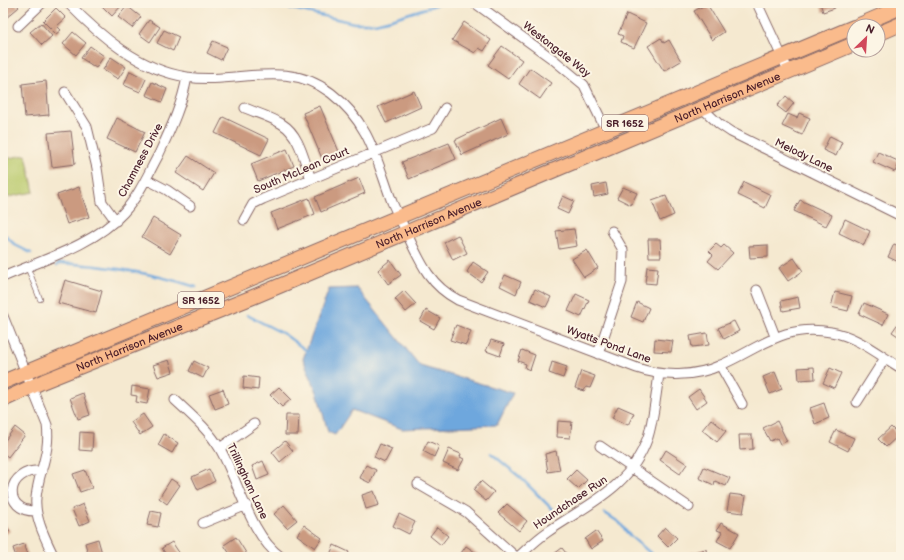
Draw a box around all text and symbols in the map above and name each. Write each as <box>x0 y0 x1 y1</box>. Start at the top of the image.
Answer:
north arrow <box>846 18 886 58</box>
street label: Westongate Way <box>520 19 593 80</box>
text: N <box>864 22 877 37</box>
street label: North Harrison Avenue <box>672 70 783 126</box>
road number: SR 1652 <box>602 115 648 131</box>
street label: Chamness Drive <box>116 121 166 199</box>
street label: Melody Lane <box>773 136 835 175</box>
street label: South McLean Court <box>252 144 351 196</box>
street label: North Harrison Avenue <box>374 195 484 252</box>
road number: SR 1652 <box>178 292 224 308</box>
street label: North Harrison Avenue <box>74 320 185 374</box>
street label: Wyatts Pond Lane <box>565 323 653 366</box>
street label: Trillingham Lane <box>224 441 271 522</box>
street label: Houndchase Run <box>531 473 610 532</box>

